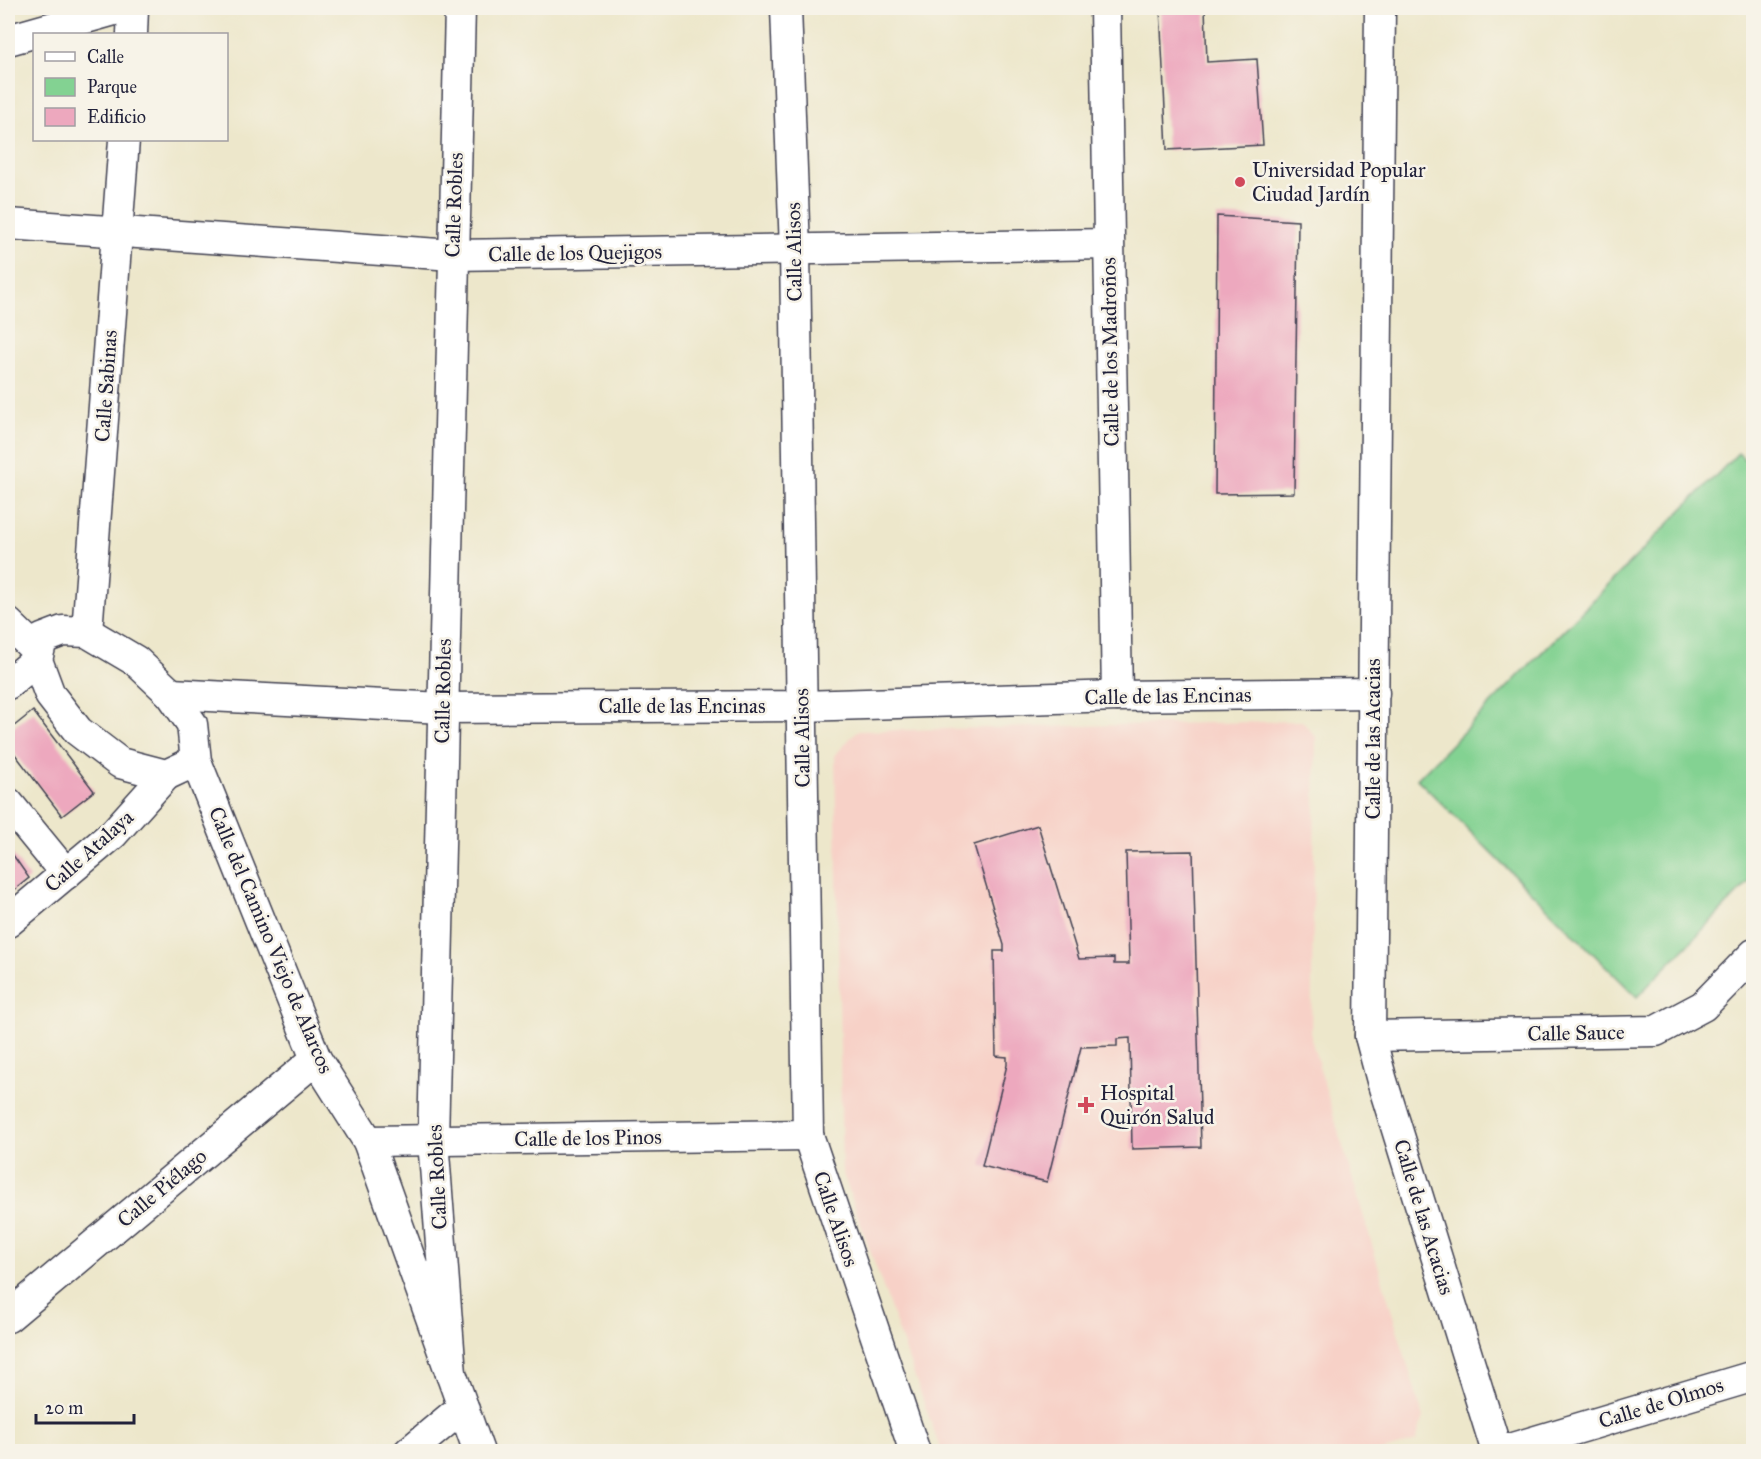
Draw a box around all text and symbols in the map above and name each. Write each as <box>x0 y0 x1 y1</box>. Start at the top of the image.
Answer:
legend <box>33 33 228 141</box>
text: Calle <box>87 46 124 68</box>
text: Parque <box>87 76 137 99</box>
text: Edificio <box>87 106 146 128</box>
street label: Calle Robles <box>439 152 469 258</box>
place label: Universidad Popular Ciudad Jardín <box>1252 157 1426 207</box>
marker: Universidad Popular Ciudad Jardín <box>1233 175 1247 189</box>
street label: Calle Alisos <box>780 202 808 302</box>
street label: Calle de los Quejigos <box>488 238 662 268</box>
street label: Calle de los Madroños <box>1095 257 1125 447</box>
street label: Calle Sabinas <box>89 329 123 443</box>
street label: Calle Robles <box>429 638 457 744</box>
street label: Calle de las Acacias <box>1360 658 1386 820</box>
street label: Calle de las Encinas <box>1084 682 1252 710</box>
street label: Calle Alisos <box>788 688 816 788</box>
street label: Calle de las Encinas <box>598 693 766 719</box>
street label: Calle del Camino Viejo de Alarcos <box>203 803 339 1077</box>
street label: Calle Atalaya <box>39 804 139 898</box>
street label: Calle Sauce <box>1527 1019 1625 1047</box>
place label: Hospital Quirón Salud <box>1100 1080 1215 1130</box>
marker: Hospital Quirón Salud <box>1077 1096 1095 1114</box>
street label: Calle Robles <box>421 1124 453 1230</box>
street label: Calle de los Pinos <box>514 1124 662 1152</box>
street label: Calle de las Acacias <box>1388 1136 1460 1298</box>
street label: Calle Piélago <box>112 1143 212 1233</box>
street label: Calle Alisos <box>808 1168 864 1270</box>
street label: Calle de Olmos <box>1595 1372 1727 1434</box>
scale bar <box>36 1387 134 1425</box>
text: 20 m <box>45 1397 83 1419</box>

